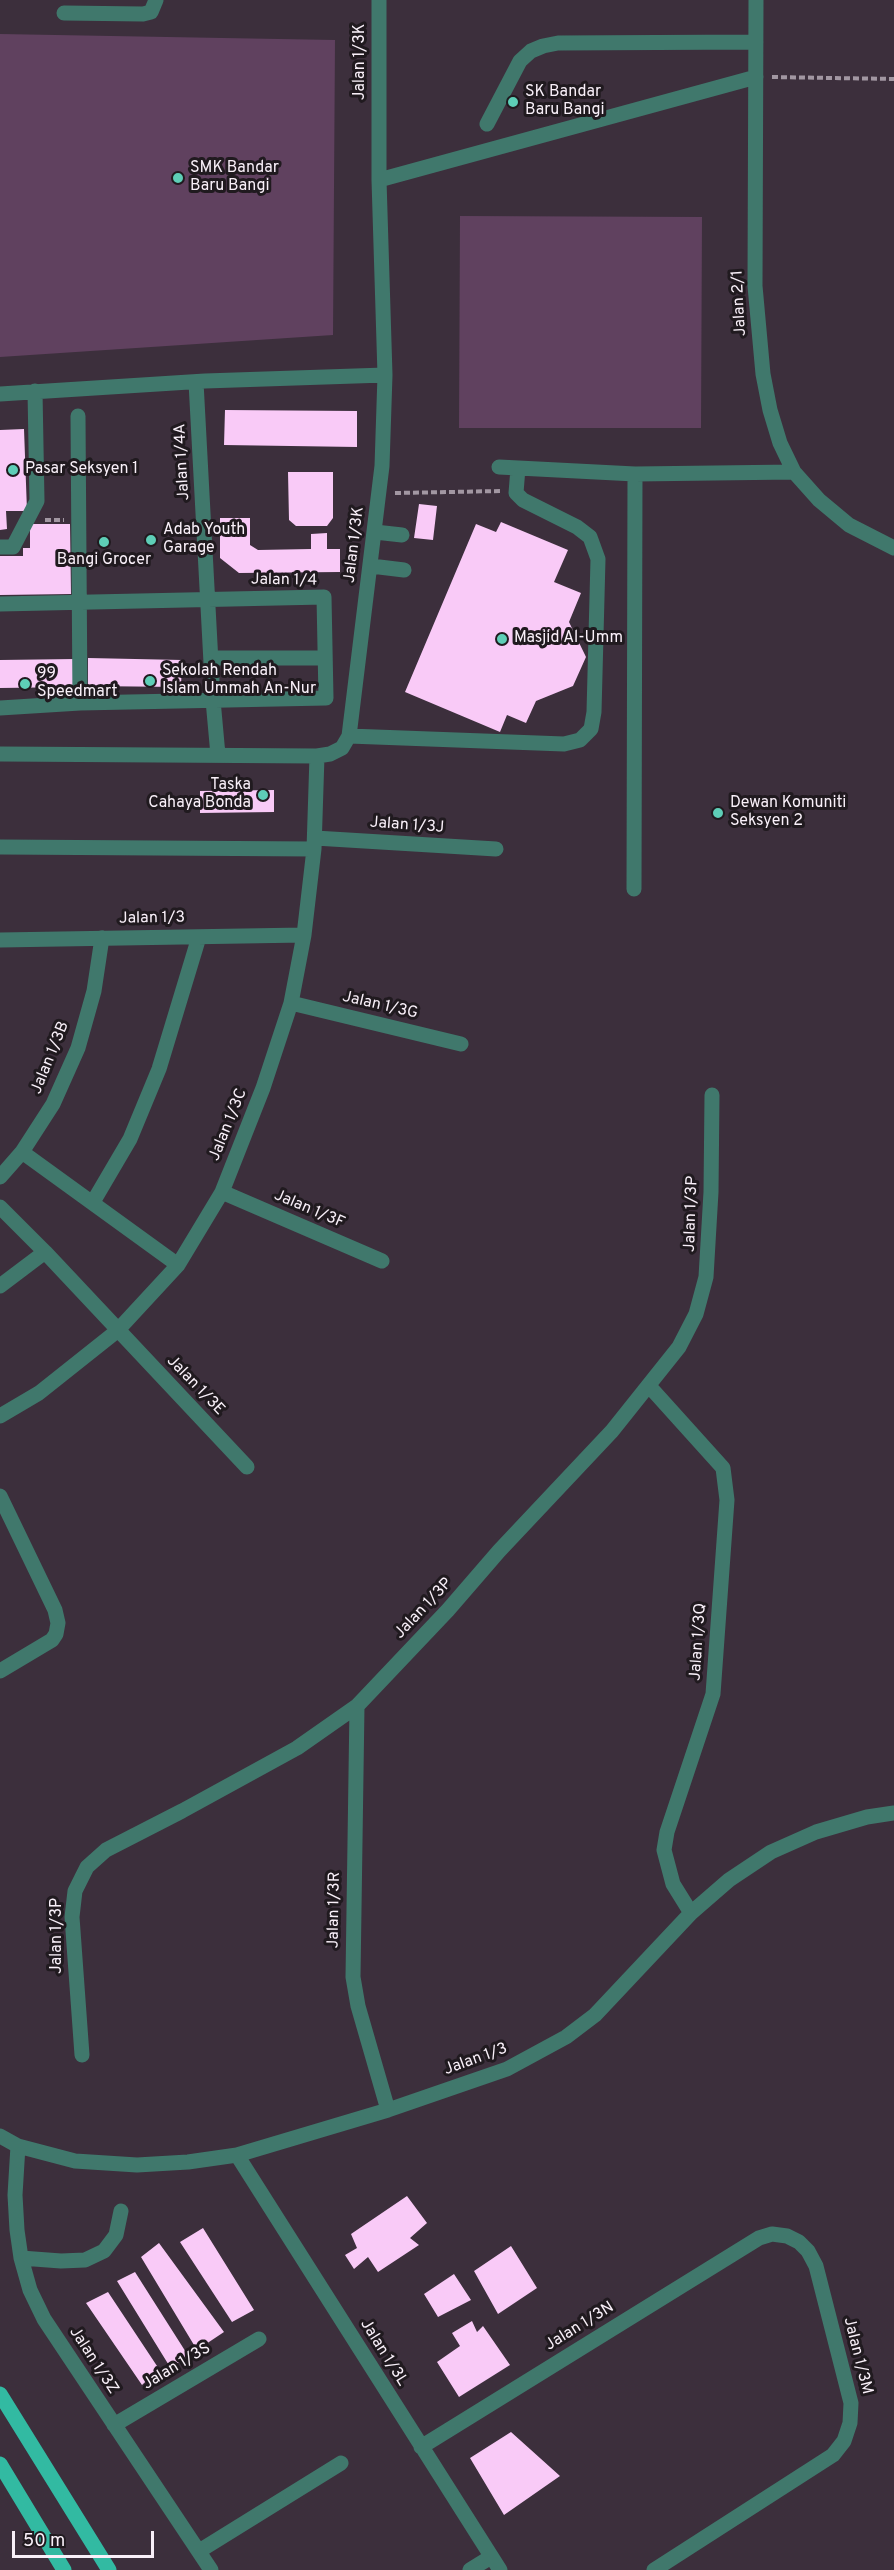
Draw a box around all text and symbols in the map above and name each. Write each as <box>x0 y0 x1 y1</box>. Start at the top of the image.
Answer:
street label: Jalan 1/3K <box>351 24 371 100</box>
place label: SK Bandar Baru Bangi <box>525 83 605 121</box>
marker: SK Bandar Baru Bangi <box>506 95 520 109</box>
place label: SMK Bandar Baru Bangi <box>190 159 279 197</box>
marker: SMK Bandar Baru Bangi <box>171 171 185 185</box>
street label: Jalan 2/1 <box>729 269 751 337</box>
street label: Jalan 1/4A <box>171 423 195 501</box>
place label: Pasar Seksyen 1 <box>25 460 138 480</box>
marker: Pasar Seksyen 1 <box>6 463 20 477</box>
street label: Jalan 1/3K <box>341 506 369 584</box>
place label: Adab Youth Garage <box>163 521 245 559</box>
marker: Adab Youth Garage <box>144 533 158 547</box>
marker: Bangi Grocer <box>97 535 111 549</box>
place label: Bangi Grocer <box>57 551 151 571</box>
street label: Jalan 1/4 <box>251 571 317 591</box>
place label: Masjid Al-Umm <box>514 629 623 649</box>
marker: Masjid Al-Umm <box>495 632 509 646</box>
place label: Sekolah Rendah Islam Ummah An-Nur <box>162 662 316 700</box>
place label: 99 Speedmart <box>37 665 117 703</box>
marker: Sekolah Rendah Islam Ummah An-Nur <box>143 674 157 688</box>
marker: 99 Speedmart <box>18 677 32 691</box>
place label: Taska Cahaya Bonda <box>148 776 251 814</box>
marker: Taska Cahaya Bonda <box>256 788 270 802</box>
place label: Dewan Komuniti Seksyen 2 <box>730 794 846 832</box>
marker: Dewan Komuniti Seksyen 2 <box>711 806 725 820</box>
street label: Jalan 1/3J <box>369 814 445 838</box>
street label: Jalan 1/3 <box>119 909 185 929</box>
street label: Jalan 1/3G <box>340 988 420 1024</box>
street label: Jalan 1/3B <box>28 1019 74 1097</box>
street label: Jalan 1/3C <box>206 1086 252 1164</box>
street label: Jalan 1/3P <box>681 1176 703 1252</box>
street label: Jalan 1/3F <box>271 1186 347 1234</box>
street label: Jalan 1/3E <box>162 1352 228 1420</box>
street label: Jalan 1/3P <box>391 1575 457 1643</box>
street label: Jalan 1/3Q <box>687 1603 711 1681</box>
street label: Jalan 1/3R <box>325 1871 345 1949</box>
street label: Jalan 1/3P <box>48 1898 68 1974</box>
street label: Jalan 1/3 <box>442 2040 510 2080</box>
street label: Jalan 1/3N <box>542 2298 618 2356</box>
street label: Jalan 1/3M <box>838 2315 876 2397</box>
street label: Jalan 1/3L <box>355 2316 411 2390</box>
street label: Jalan 1/3Z <box>64 2324 122 2398</box>
street label: Jalan 1/3S <box>140 2339 214 2395</box>
scale bar <box>15 2519 158 2557</box>
text: 50 m <box>23 2530 65 2553</box>

